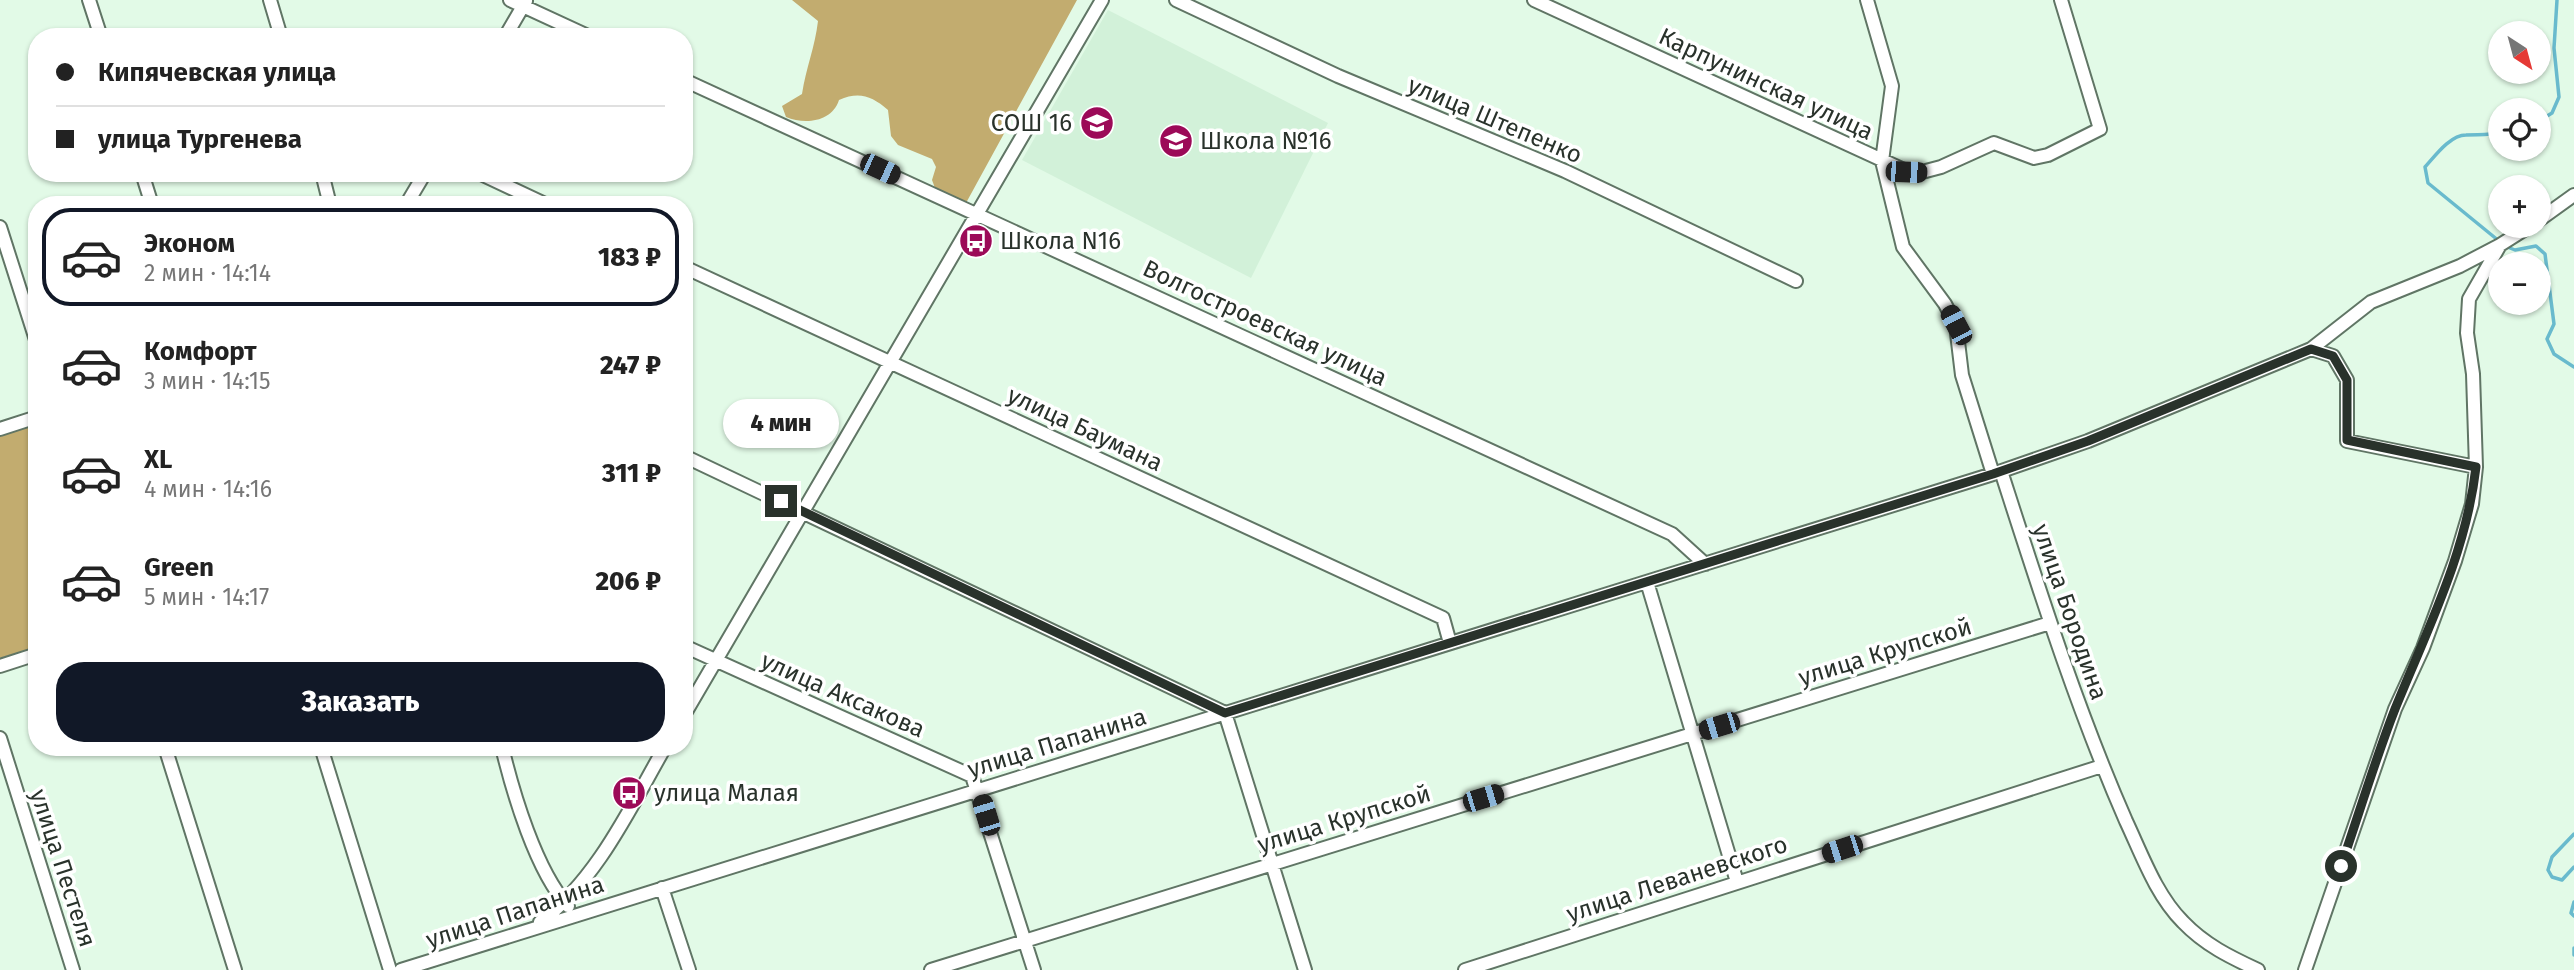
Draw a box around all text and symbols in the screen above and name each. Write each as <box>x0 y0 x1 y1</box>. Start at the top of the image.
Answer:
north arrow <box>2488 21 2552 84</box>
map controls <box>2488 21 2551 315</box>
street label: Карпунинская улица <box>1654 22 1878 146</box>
text: Кипячевская улица <box>98 57 336 88</box>
street label: улица Штепенко <box>1404 71 1586 169</box>
button: locate <box>2488 98 2551 161</box>
school or university icon: СОШ 16 <box>1078 104 1116 142</box>
place label: СОШ 16 <box>991 109 1072 137</box>
school or university icon: Школа №16 <box>1157 122 1195 160</box>
text: улица Тургенева <box>98 124 302 155</box>
place label: Школа №16 <box>1200 127 1332 155</box>
car <box>857 151 904 187</box>
car <box>1885 161 1928 183</box>
button: + <box>2488 175 2551 238</box>
bus stop icon: Школа N16 <box>957 222 995 260</box>
icon: car <box>60 226 123 289</box>
place label: Школа N16 <box>1000 227 1121 255</box>
text: Эконом <box>144 228 235 259</box>
text: 183 ₽ <box>598 242 661 273</box>
button: − <box>2488 252 2551 315</box>
street label: Волгостроевская улица <box>1139 254 1391 392</box>
text: 2 мин · 14:14 <box>144 259 271 287</box>
car <box>1937 302 1976 348</box>
icon: car <box>60 334 123 397</box>
text: Комфорт <box>144 336 257 367</box>
text: 247 ₽ <box>600 350 661 381</box>
text: 3 мин · 14:15 <box>144 367 270 395</box>
street label: улица Баумана <box>1003 381 1167 477</box>
callout: 4 мин <box>723 400 839 448</box>
text: 4 мин <box>751 409 811 437</box>
icon: car <box>60 442 123 505</box>
text: XL <box>144 444 172 475</box>
text: 311 ₽ <box>602 458 661 489</box>
text: 4 мин · 14:16 <box>144 475 272 503</box>
route end <box>765 485 797 517</box>
street label: улица Бородина <box>2027 520 2113 704</box>
icon: car <box>60 550 123 613</box>
text: Green <box>144 552 214 583</box>
text: 206 ₽ <box>595 566 661 597</box>
text: 5 мин · 14:17 <box>144 583 269 611</box>
street label: улица Крупской <box>1795 612 1975 692</box>
street label: улица Аксакова <box>757 646 929 744</box>
button: Заказать <box>56 662 665 742</box>
street label: улица Папанина <box>964 702 1150 784</box>
car <box>1696 710 1743 742</box>
bus stop icon: улица Малая <box>610 774 648 812</box>
place label: улица Малая <box>654 779 799 807</box>
street label: улица Крупской <box>1254 779 1434 859</box>
car <box>1460 782 1507 814</box>
street label: улица Пестеля <box>24 786 102 950</box>
car <box>970 792 1003 838</box>
street label: улица Леваневского <box>1563 830 1791 928</box>
car <box>1819 833 1866 865</box>
route start <box>2325 850 2357 882</box>
street label: улица Папанина <box>422 870 608 954</box>

